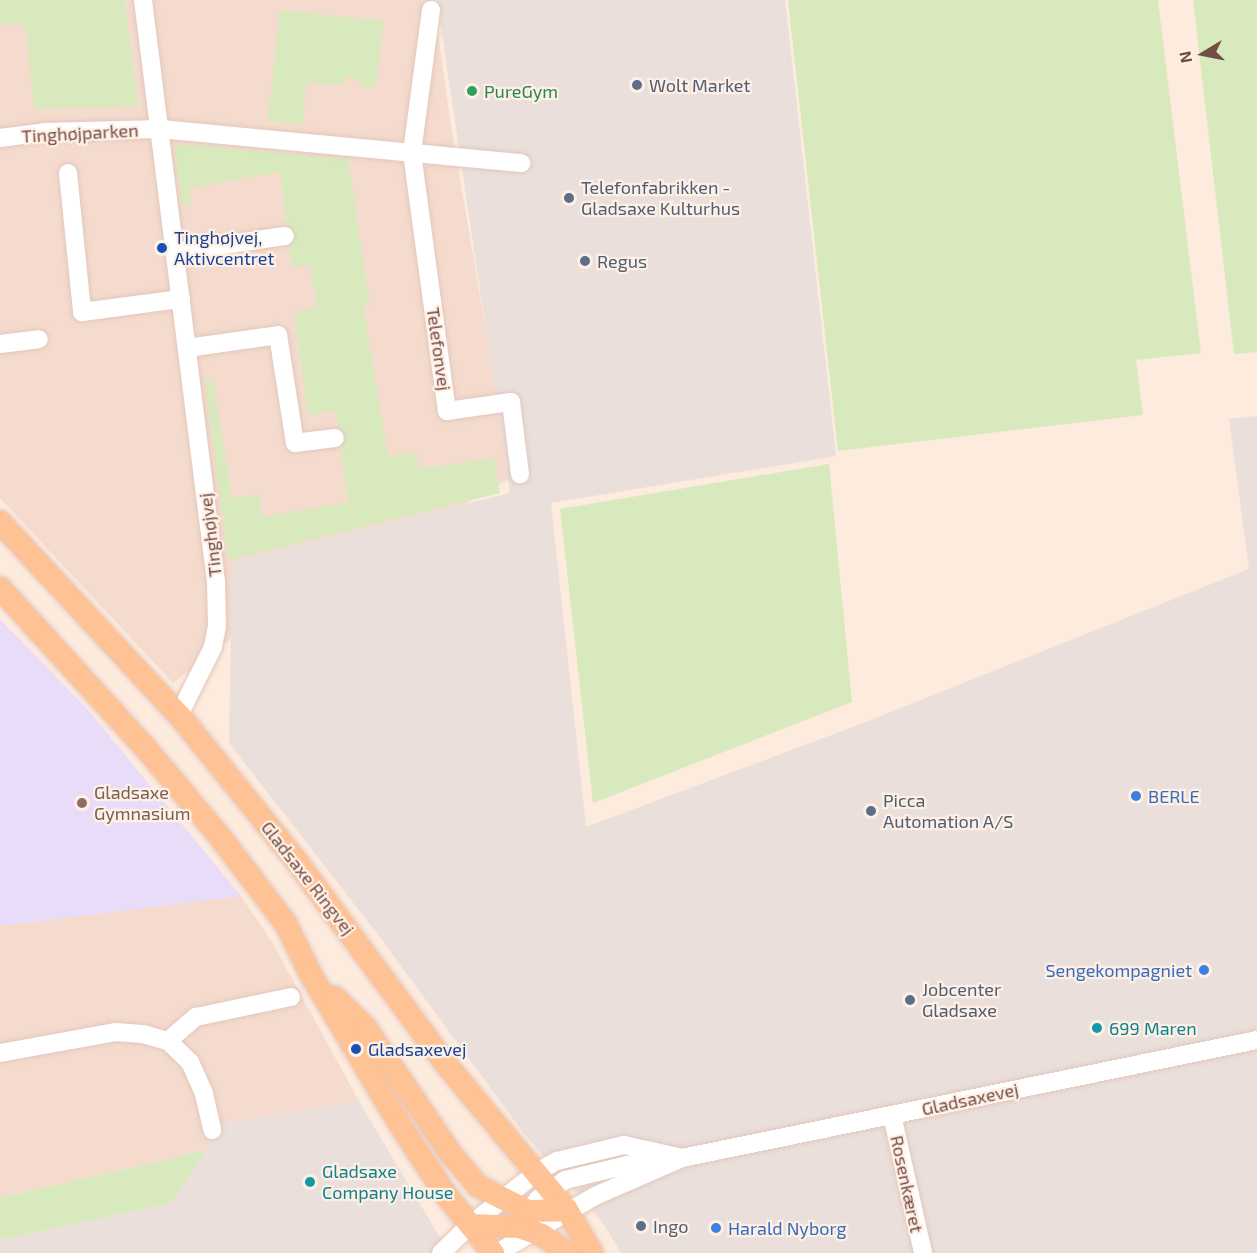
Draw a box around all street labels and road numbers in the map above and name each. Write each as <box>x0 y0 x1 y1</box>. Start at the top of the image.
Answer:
street label: Tinghøjparken <box>21 119 139 147</box>
street label: Telefonvej <box>422 306 456 392</box>
street label: Tinghøjvej <box>194 492 226 578</box>
street label: Gladsaxe Ringvej <box>257 817 359 939</box>
street label: Gladsaxevej <box>920 1078 1020 1120</box>
street label: Rosenkæret <box>886 1133 928 1235</box>

